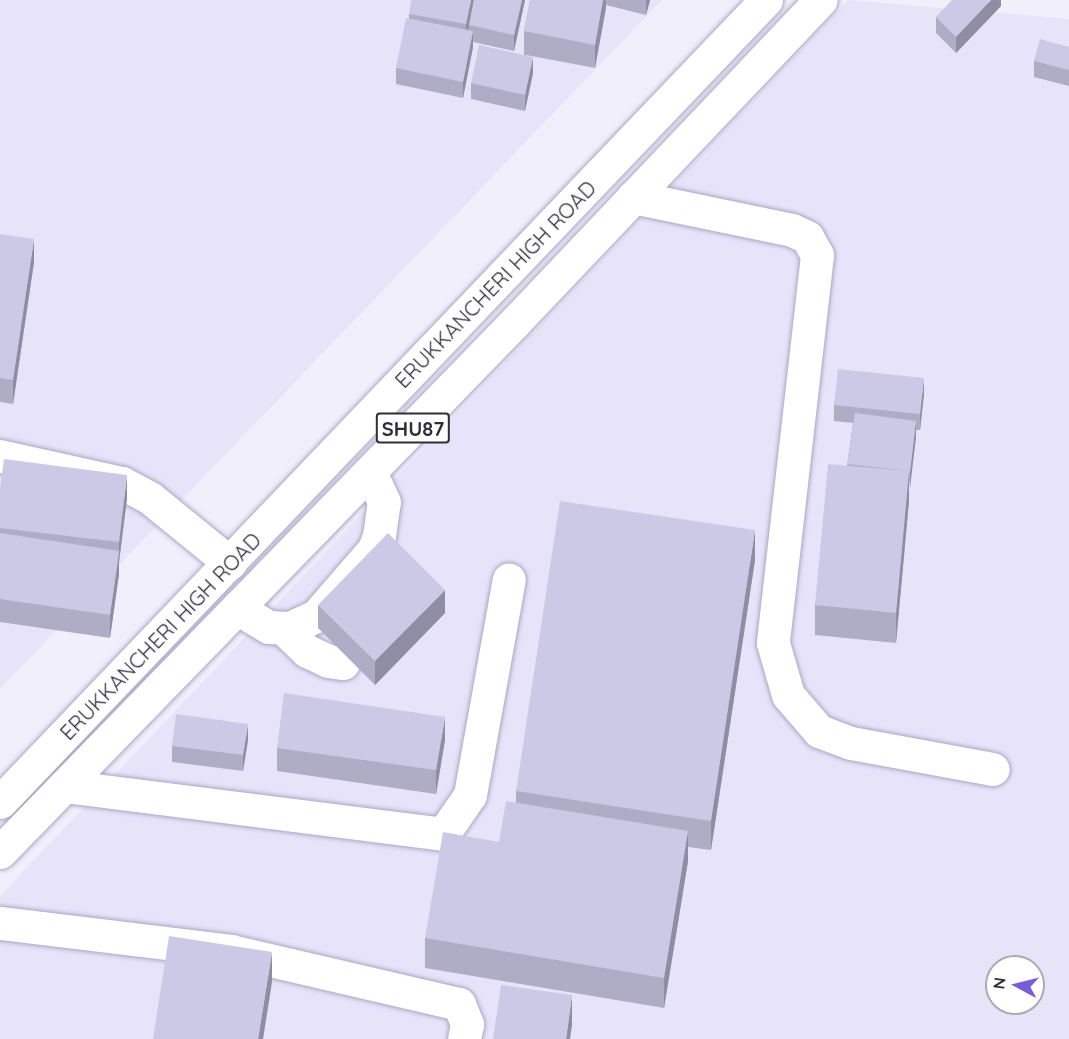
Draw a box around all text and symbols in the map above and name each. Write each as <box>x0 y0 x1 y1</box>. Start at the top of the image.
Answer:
street label: ERUKKANCHERI HIGH ROAD <box>389 175 601 393</box>
road number: SHU87 <box>376 411 450 445</box>
street label: ERUKKANCHERI HIGH ROAD <box>54 527 266 745</box>
north arrow <box>985 955 1045 1015</box>
text: N <box>988 976 1010 990</box>

